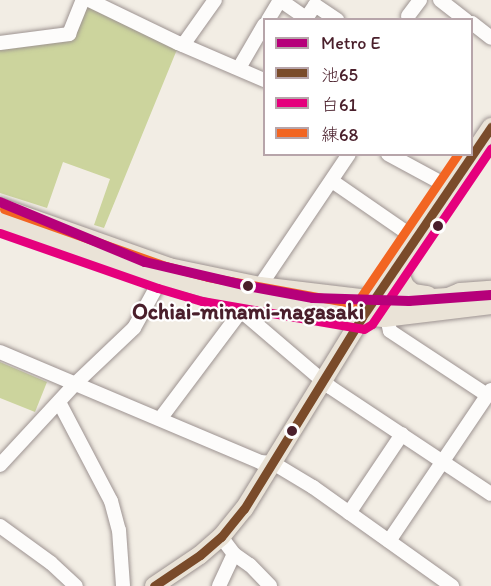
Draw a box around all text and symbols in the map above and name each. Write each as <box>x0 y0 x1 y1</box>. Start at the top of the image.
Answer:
legend <box>263 18 473 156</box>
text: Metro E <box>321 32 380 54</box>
text: 池65 <box>321 64 358 86</box>
text: 白61 <box>321 94 357 116</box>
text: 練68 <box>321 124 358 146</box>
unlabelled marker <box>432 220 444 232</box>
marker: Ochiai-minami-nagasaki <box>237 275 259 297</box>
place label: Ochiai-minami-nagasaki <box>132 299 364 325</box>
unlabelled marker <box>286 425 298 437</box>

